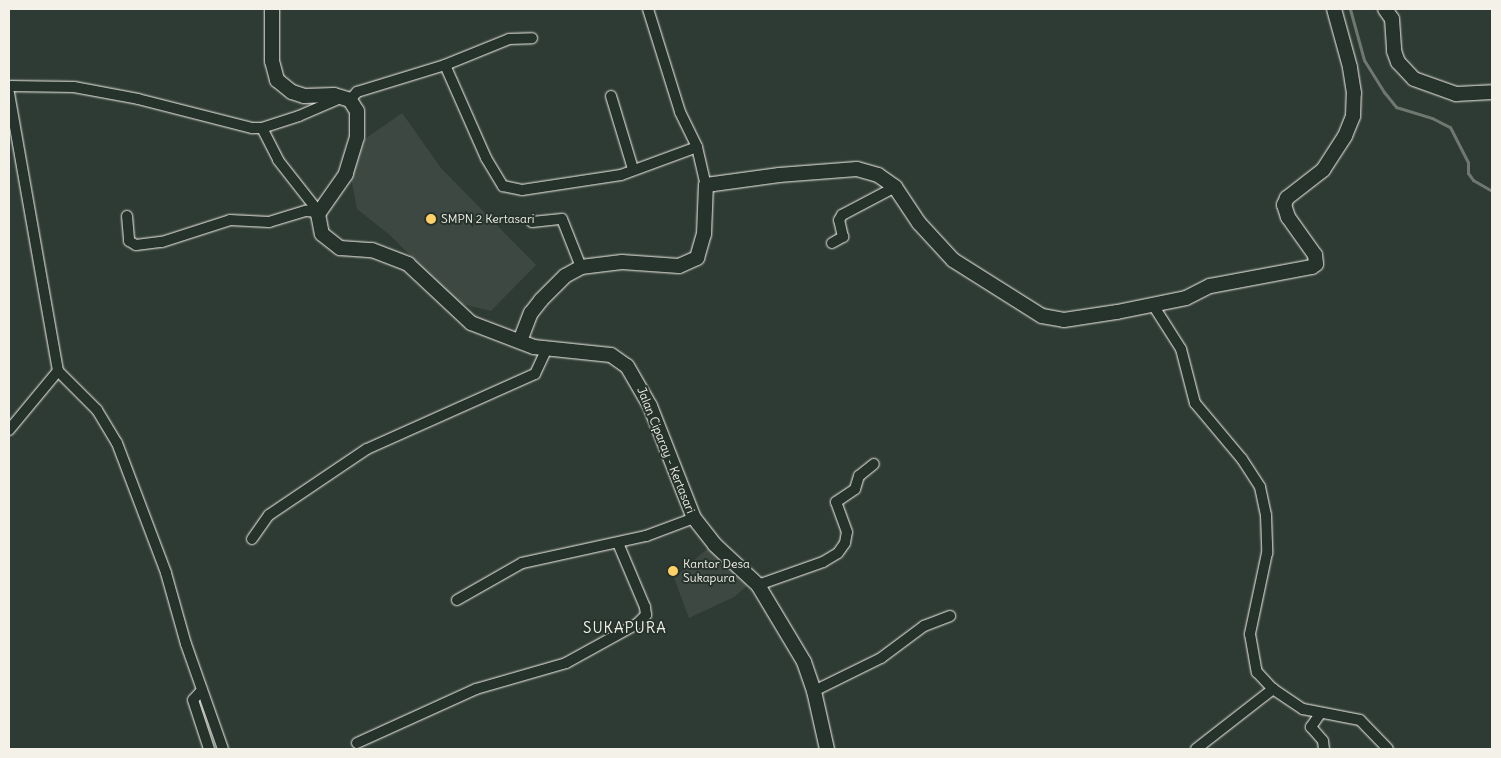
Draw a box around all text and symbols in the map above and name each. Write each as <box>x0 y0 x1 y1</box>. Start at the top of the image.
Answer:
place label: SMPN 2 Kertasari <box>441 212 534 226</box>
marker: SMPN 2 Kertasari <box>425 213 437 225</box>
street label: Jalan Ciparay - Kertasari <box>634 385 698 515</box>
place label: Kantor Desa Sukapura <box>683 557 750 585</box>
marker: Kantor Desa Sukapura <box>667 565 679 577</box>
district label: SUKAPURA <box>582 619 668 637</box>

